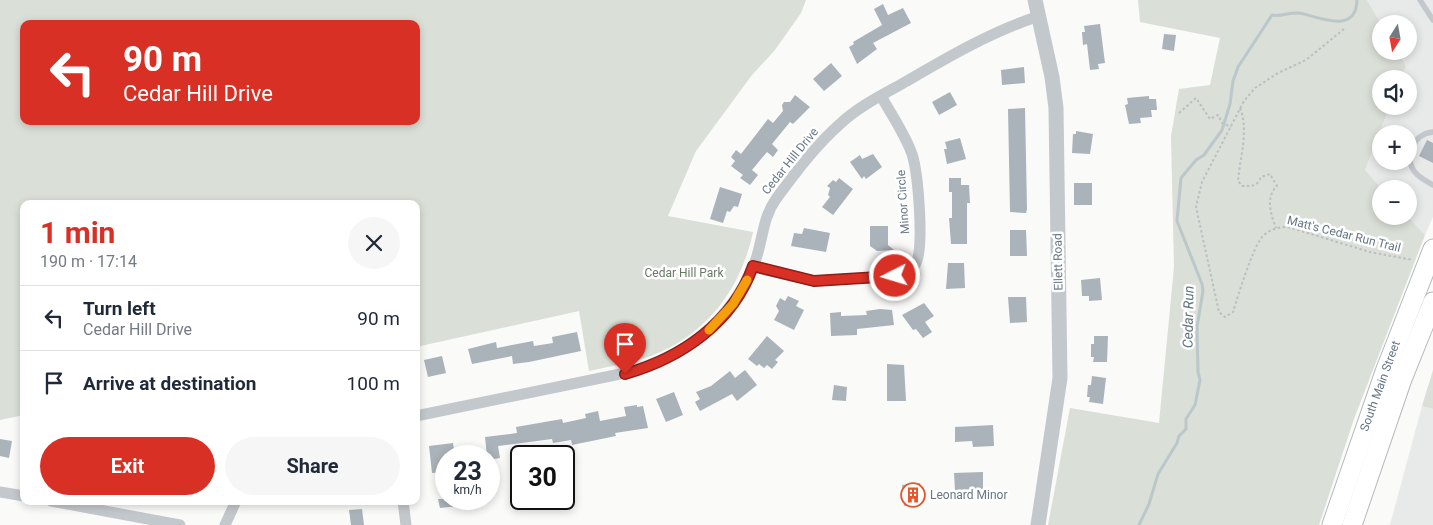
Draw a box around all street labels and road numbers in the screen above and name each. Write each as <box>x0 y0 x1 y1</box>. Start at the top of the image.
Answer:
street label: Cedar Hill Drive <box>759 125 821 197</box>
street label: Minor Circle <box>894 170 912 234</box>
street label: Matt's Cedar Run Trail <box>1286 213 1402 255</box>
street label: Ellett Road <box>1051 233 1065 291</box>
street label: South Main Street <box>1357 339 1403 433</box>

